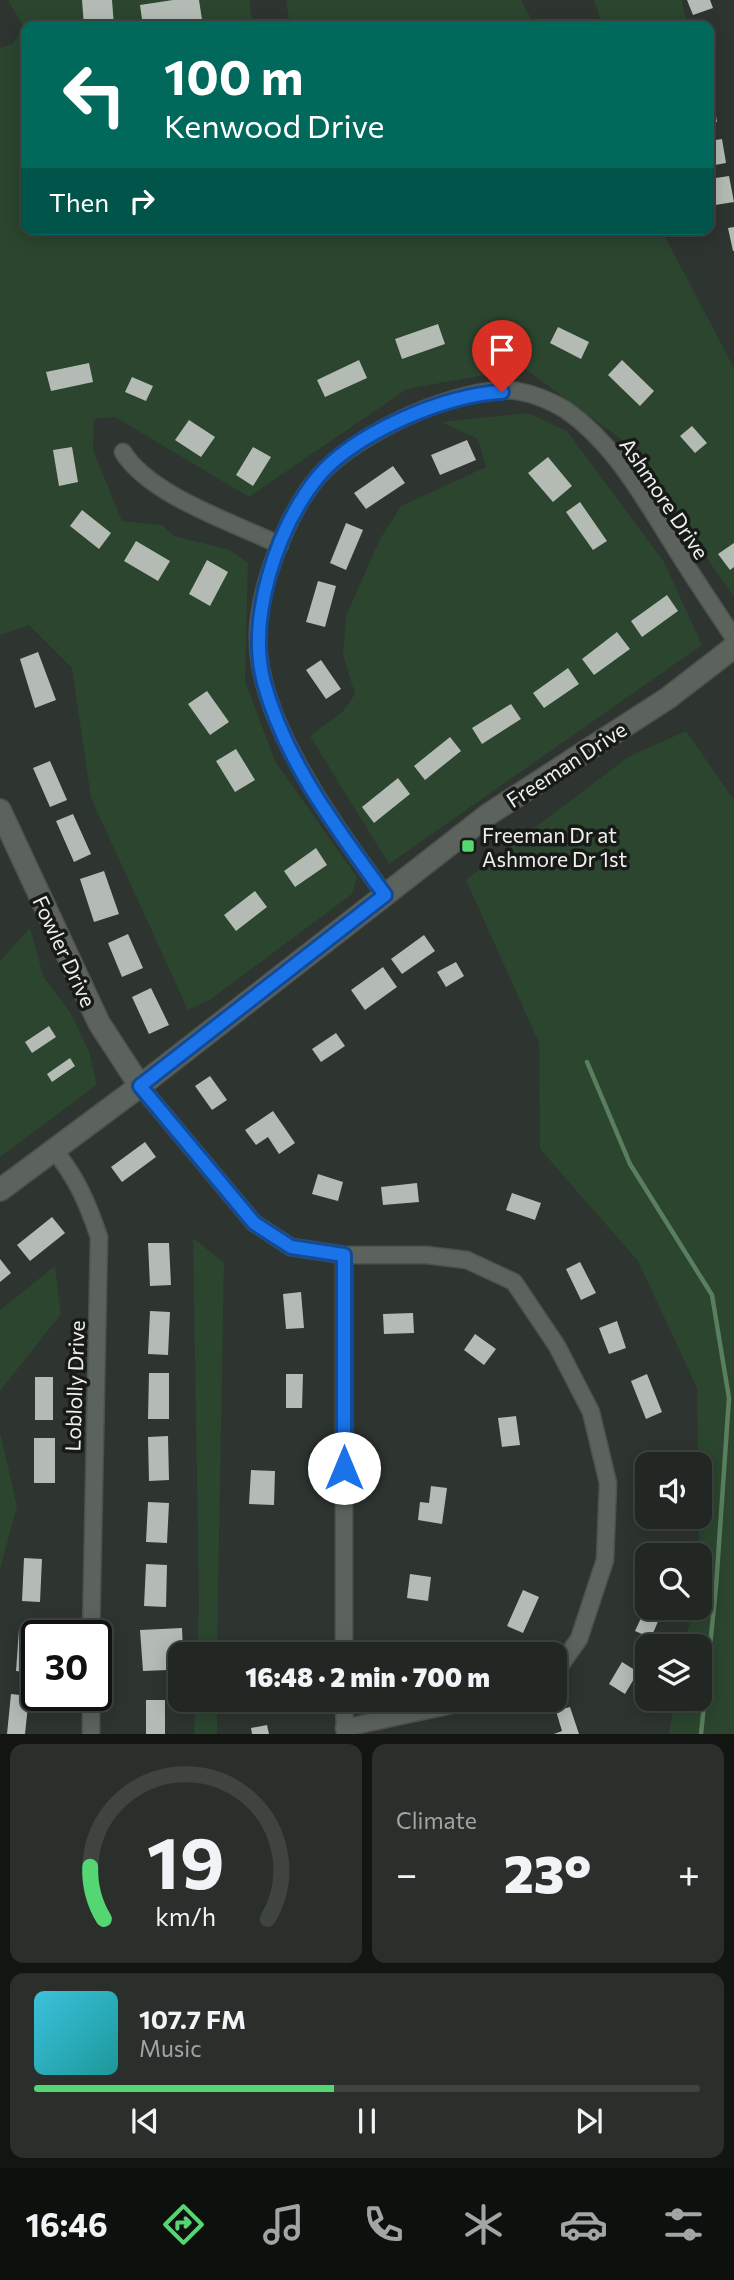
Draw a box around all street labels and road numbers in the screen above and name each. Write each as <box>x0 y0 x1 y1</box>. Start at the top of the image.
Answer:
street label: Ashmore Drive <box>615 433 715 563</box>
street label: Freeman Drive <box>501 716 631 812</box>
street label: Fowler Drive <box>28 891 102 1011</box>
street label: Loblolly Drive <box>59 1320 89 1452</box>

